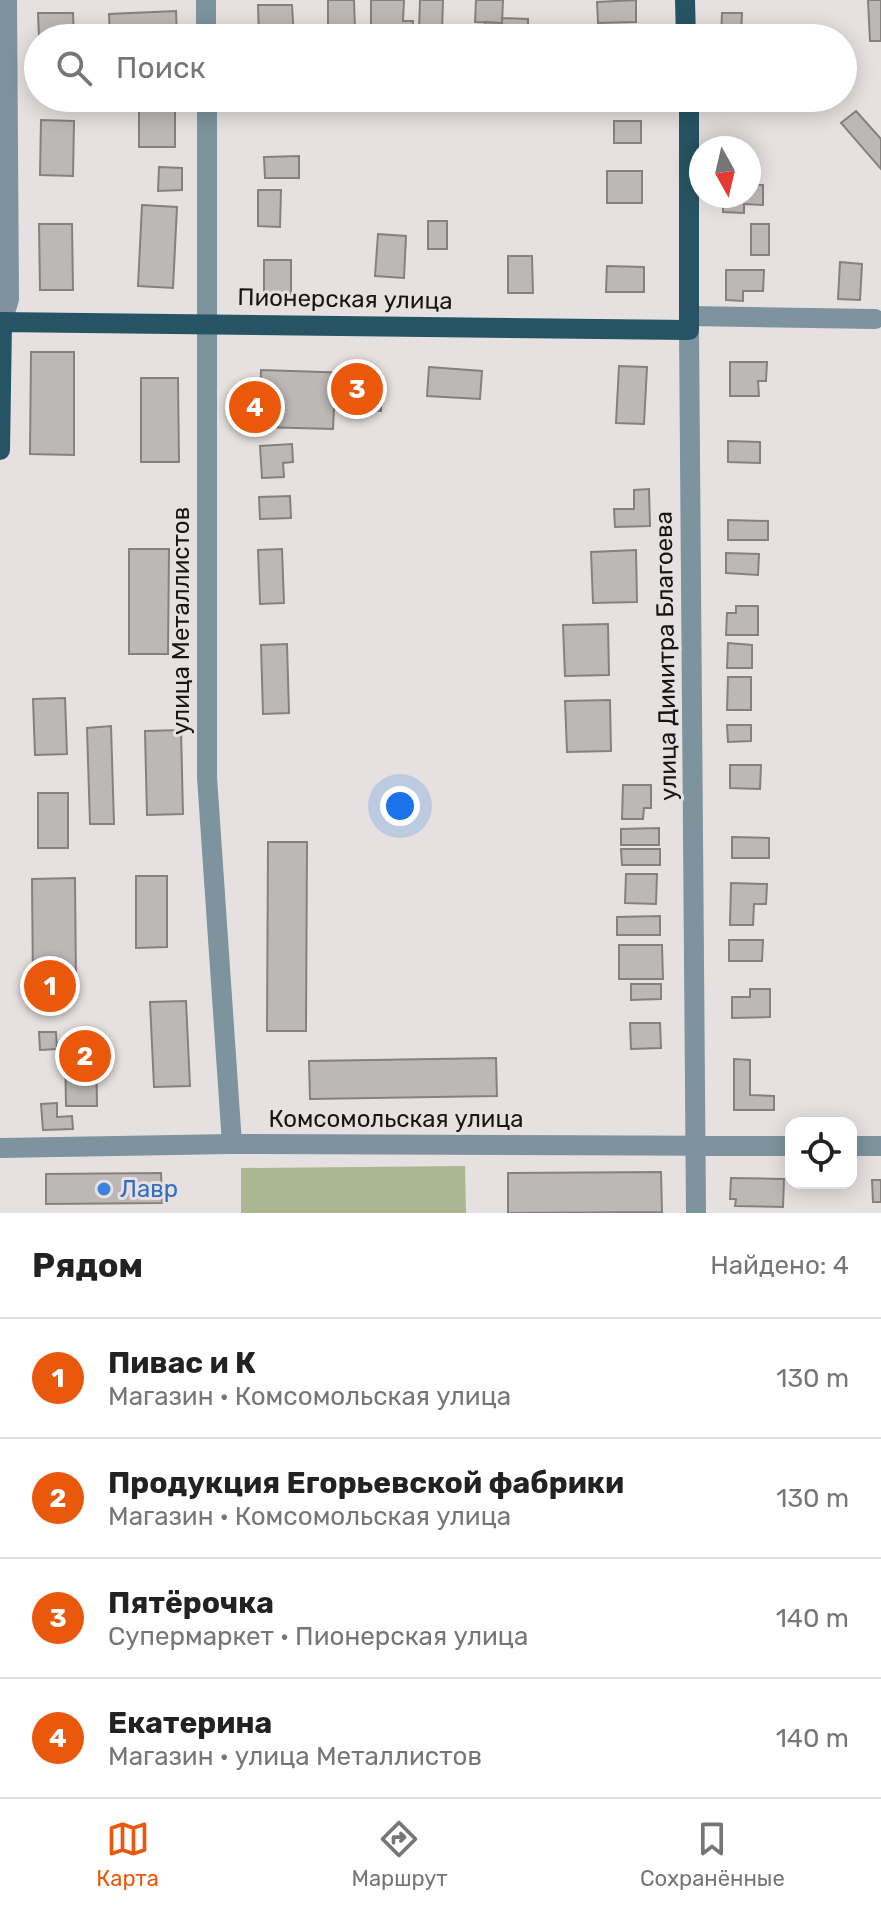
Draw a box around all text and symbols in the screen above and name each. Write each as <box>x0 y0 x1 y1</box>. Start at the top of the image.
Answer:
search box <box>24 24 857 112</box>
icon: search <box>52 46 96 90</box>
text: Поиск <box>116 50 206 86</box>
north arrow <box>689 136 761 208</box>
street label: Пионерская улица <box>237 283 453 315</box>
pin: 3 <box>331 359 383 419</box>
pin: 4 <box>229 377 281 437</box>
street label: улица Металлистов <box>167 507 195 735</box>
street label: улица Димитра Благоева <box>649 511 683 801</box>
your location <box>380 786 420 826</box>
pin: 1 <box>24 956 76 1016</box>
pin: 2 <box>59 1026 111 1086</box>
street label: Комсомольская улица <box>268 1105 524 1133</box>
map controls <box>785 1117 857 1189</box>
button: locate <box>785 1117 857 1189</box>
place label: Лавр <box>120 1175 178 1203</box>
marker: Лавр <box>95 1180 113 1198</box>
text: Рядом <box>32 1245 143 1286</box>
text: Найдено: 4 <box>710 1250 849 1281</box>
text: Пивас и К <box>108 1345 256 1381</box>
text: 1 <box>52 1363 64 1394</box>
text: 130 m <box>776 1363 849 1394</box>
text: Магазин · Комсомольская улица <box>108 1381 511 1412</box>
text: Продукция Егорьевской фабрики <box>108 1465 624 1501</box>
text: 2 <box>50 1483 66 1514</box>
text: 130 m <box>776 1483 849 1514</box>
text: Магазин · Комсомольская улица <box>108 1501 511 1532</box>
text: Пятёрочка <box>108 1585 274 1621</box>
text: 3 <box>49 1603 67 1634</box>
text: 140 m <box>776 1603 849 1634</box>
text: Супермаркет · Пионерская улица <box>108 1621 528 1652</box>
text: Екатерина <box>108 1705 272 1741</box>
text: 4 <box>49 1723 67 1754</box>
text: 140 m <box>776 1723 849 1754</box>
text: Магазин · улица Металлистов <box>108 1741 482 1772</box>
tab: Карта <box>96 1817 159 1892</box>
tab: Маршрут <box>351 1817 447 1892</box>
tab: Сохранённые <box>640 1817 785 1892</box>

